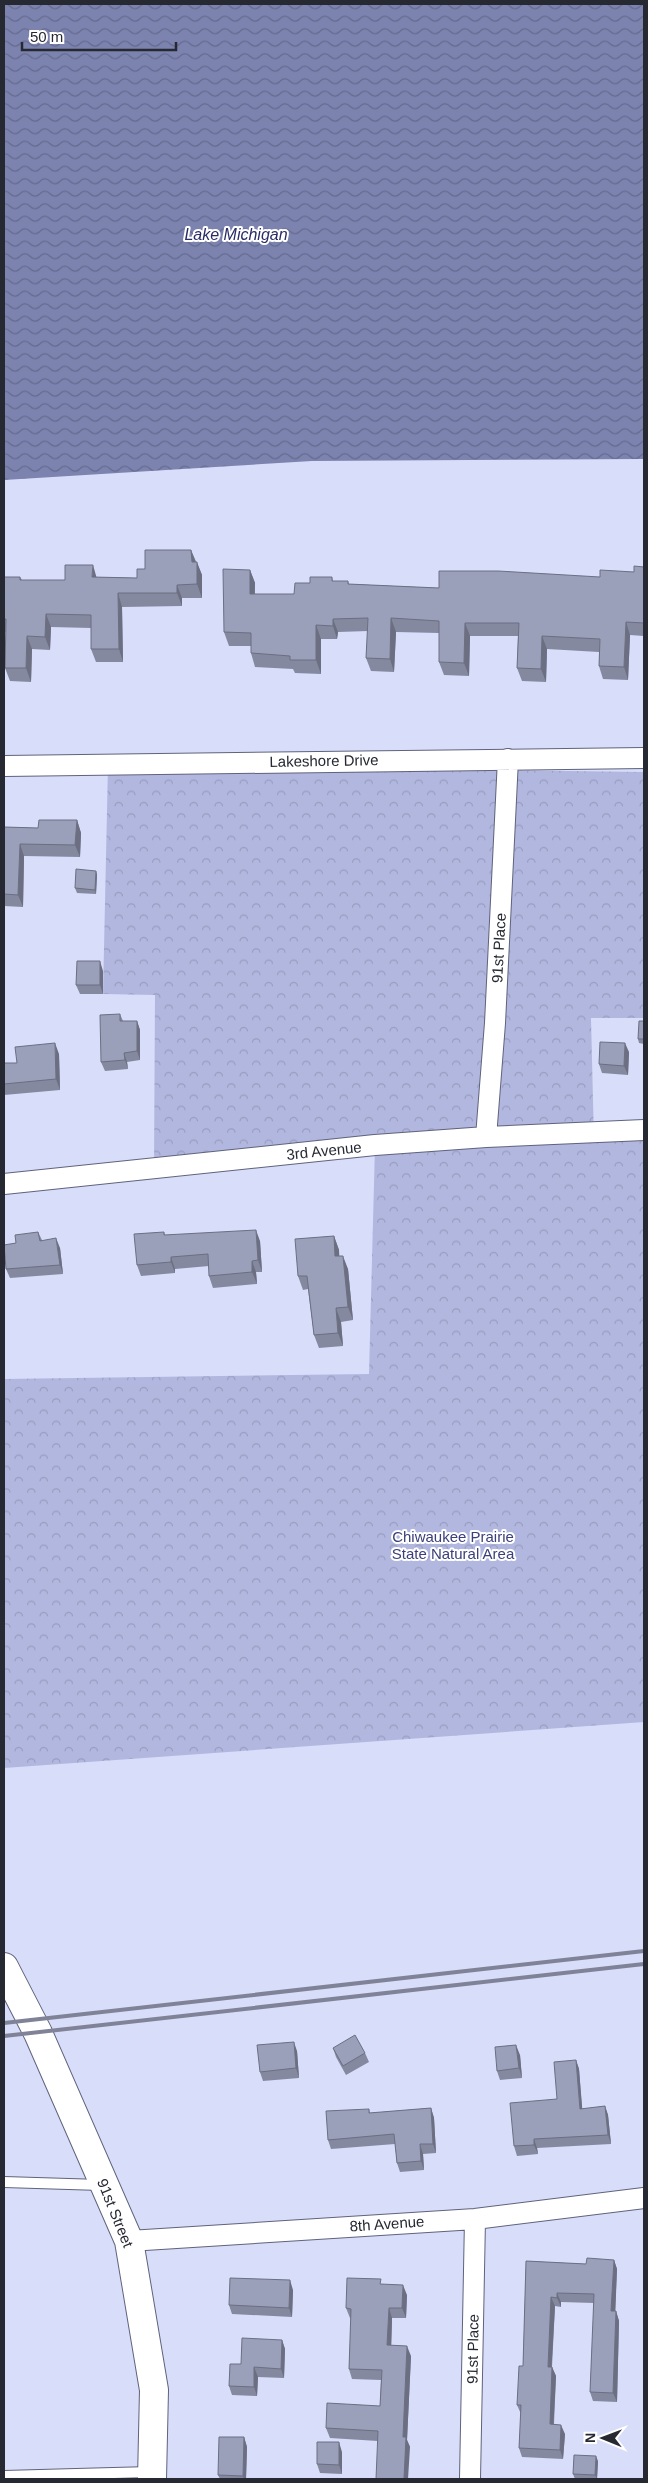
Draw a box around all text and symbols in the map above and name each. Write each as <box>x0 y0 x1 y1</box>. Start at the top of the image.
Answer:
scale bar <box>22 20 176 52</box>
text: 50 m <box>30 28 63 45</box>
water label: Lake Michigan <box>184 226 288 243</box>
street label: Lakeshore Drive <box>269 751 379 770</box>
street label: 91st Place <box>488 913 509 983</box>
street label: 3rd Avenue <box>285 1138 362 1163</box>
park label: Chiwaukee Prairie State Natural Area <box>392 1528 515 1562</box>
street label: 91st Street <box>94 2176 137 2250</box>
street label: 8th Avenue <box>349 2212 425 2235</box>
street label: 91st Place <box>463 2314 482 2384</box>
north arrow <box>578 2413 628 2463</box>
text: N <box>582 2433 598 2443</box>

